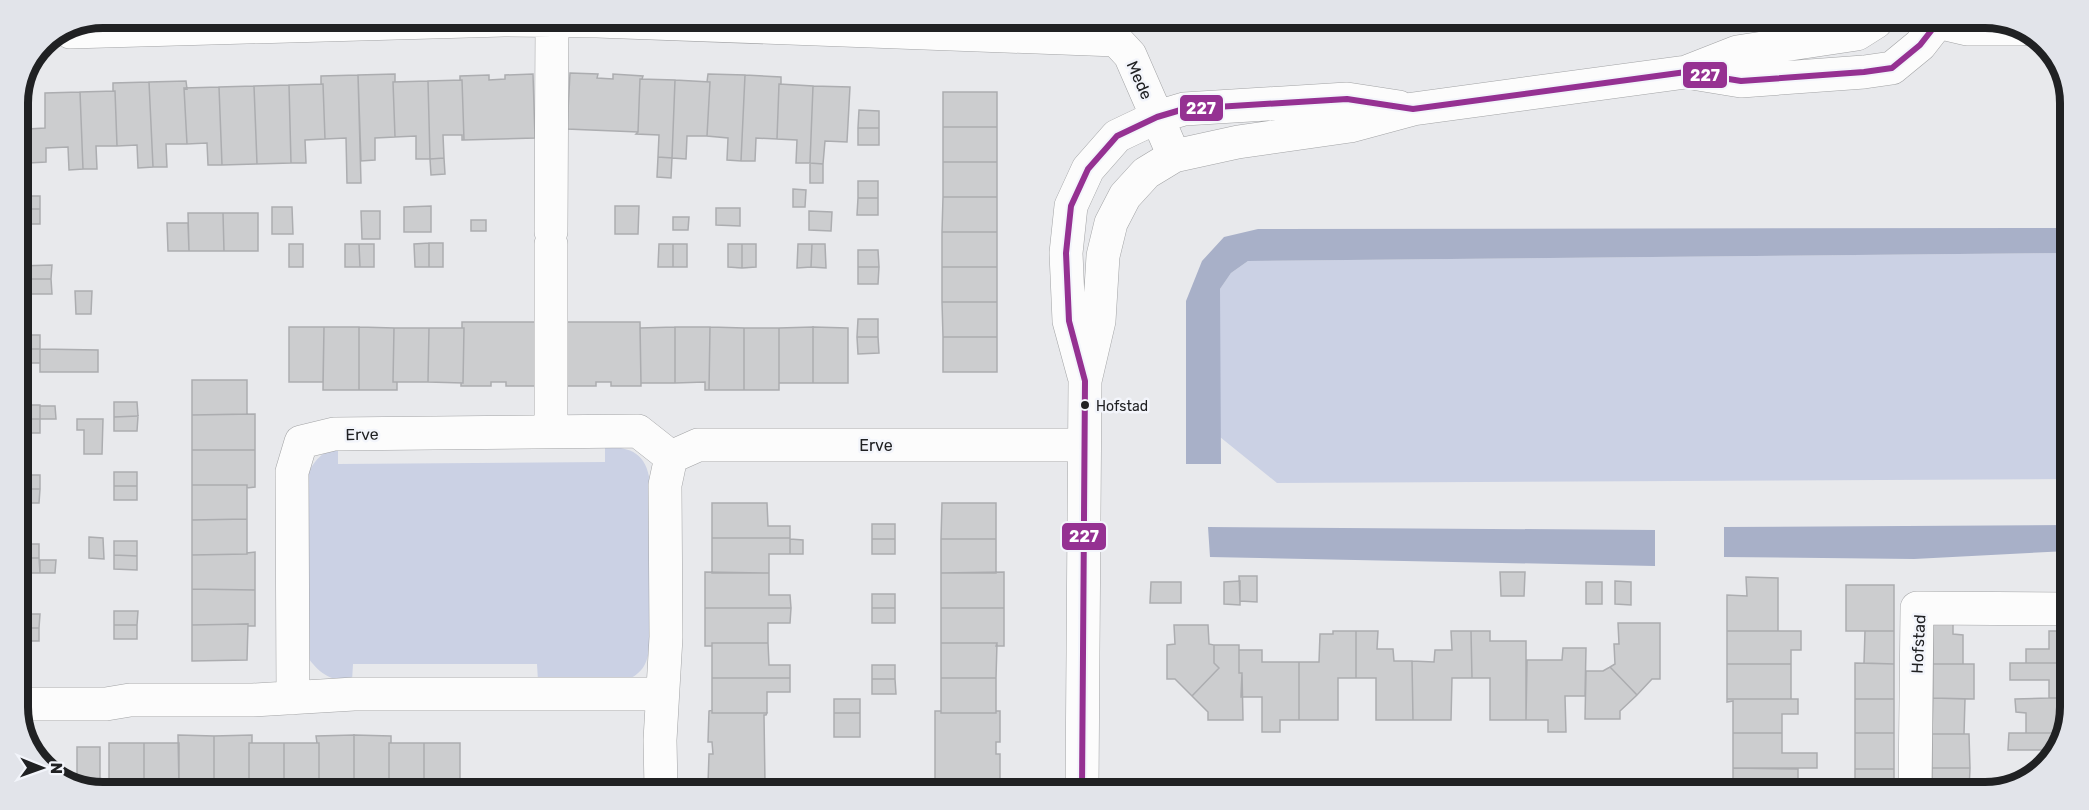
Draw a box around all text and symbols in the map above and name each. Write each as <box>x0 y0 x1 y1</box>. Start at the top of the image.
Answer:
street label: Mede <box>1123 58 1156 102</box>
line badge: 227 <box>1682 61 1728 89</box>
text: 227 <box>1690 66 1720 85</box>
line badge: 227 <box>1179 94 1224 122</box>
text: 227 <box>1186 99 1216 118</box>
place label: Hofstad <box>1096 398 1148 415</box>
marker: Hofstad <box>1079 399 1091 411</box>
street label: Erve <box>345 425 379 444</box>
street label: Erve <box>859 436 893 455</box>
line badge: 227 <box>1061 522 1107 551</box>
text: 227 <box>1069 527 1099 546</box>
street label: Hofstad <box>1907 614 1930 674</box>
north arrow <box>12 738 72 798</box>
text: N <box>47 762 66 774</box>

